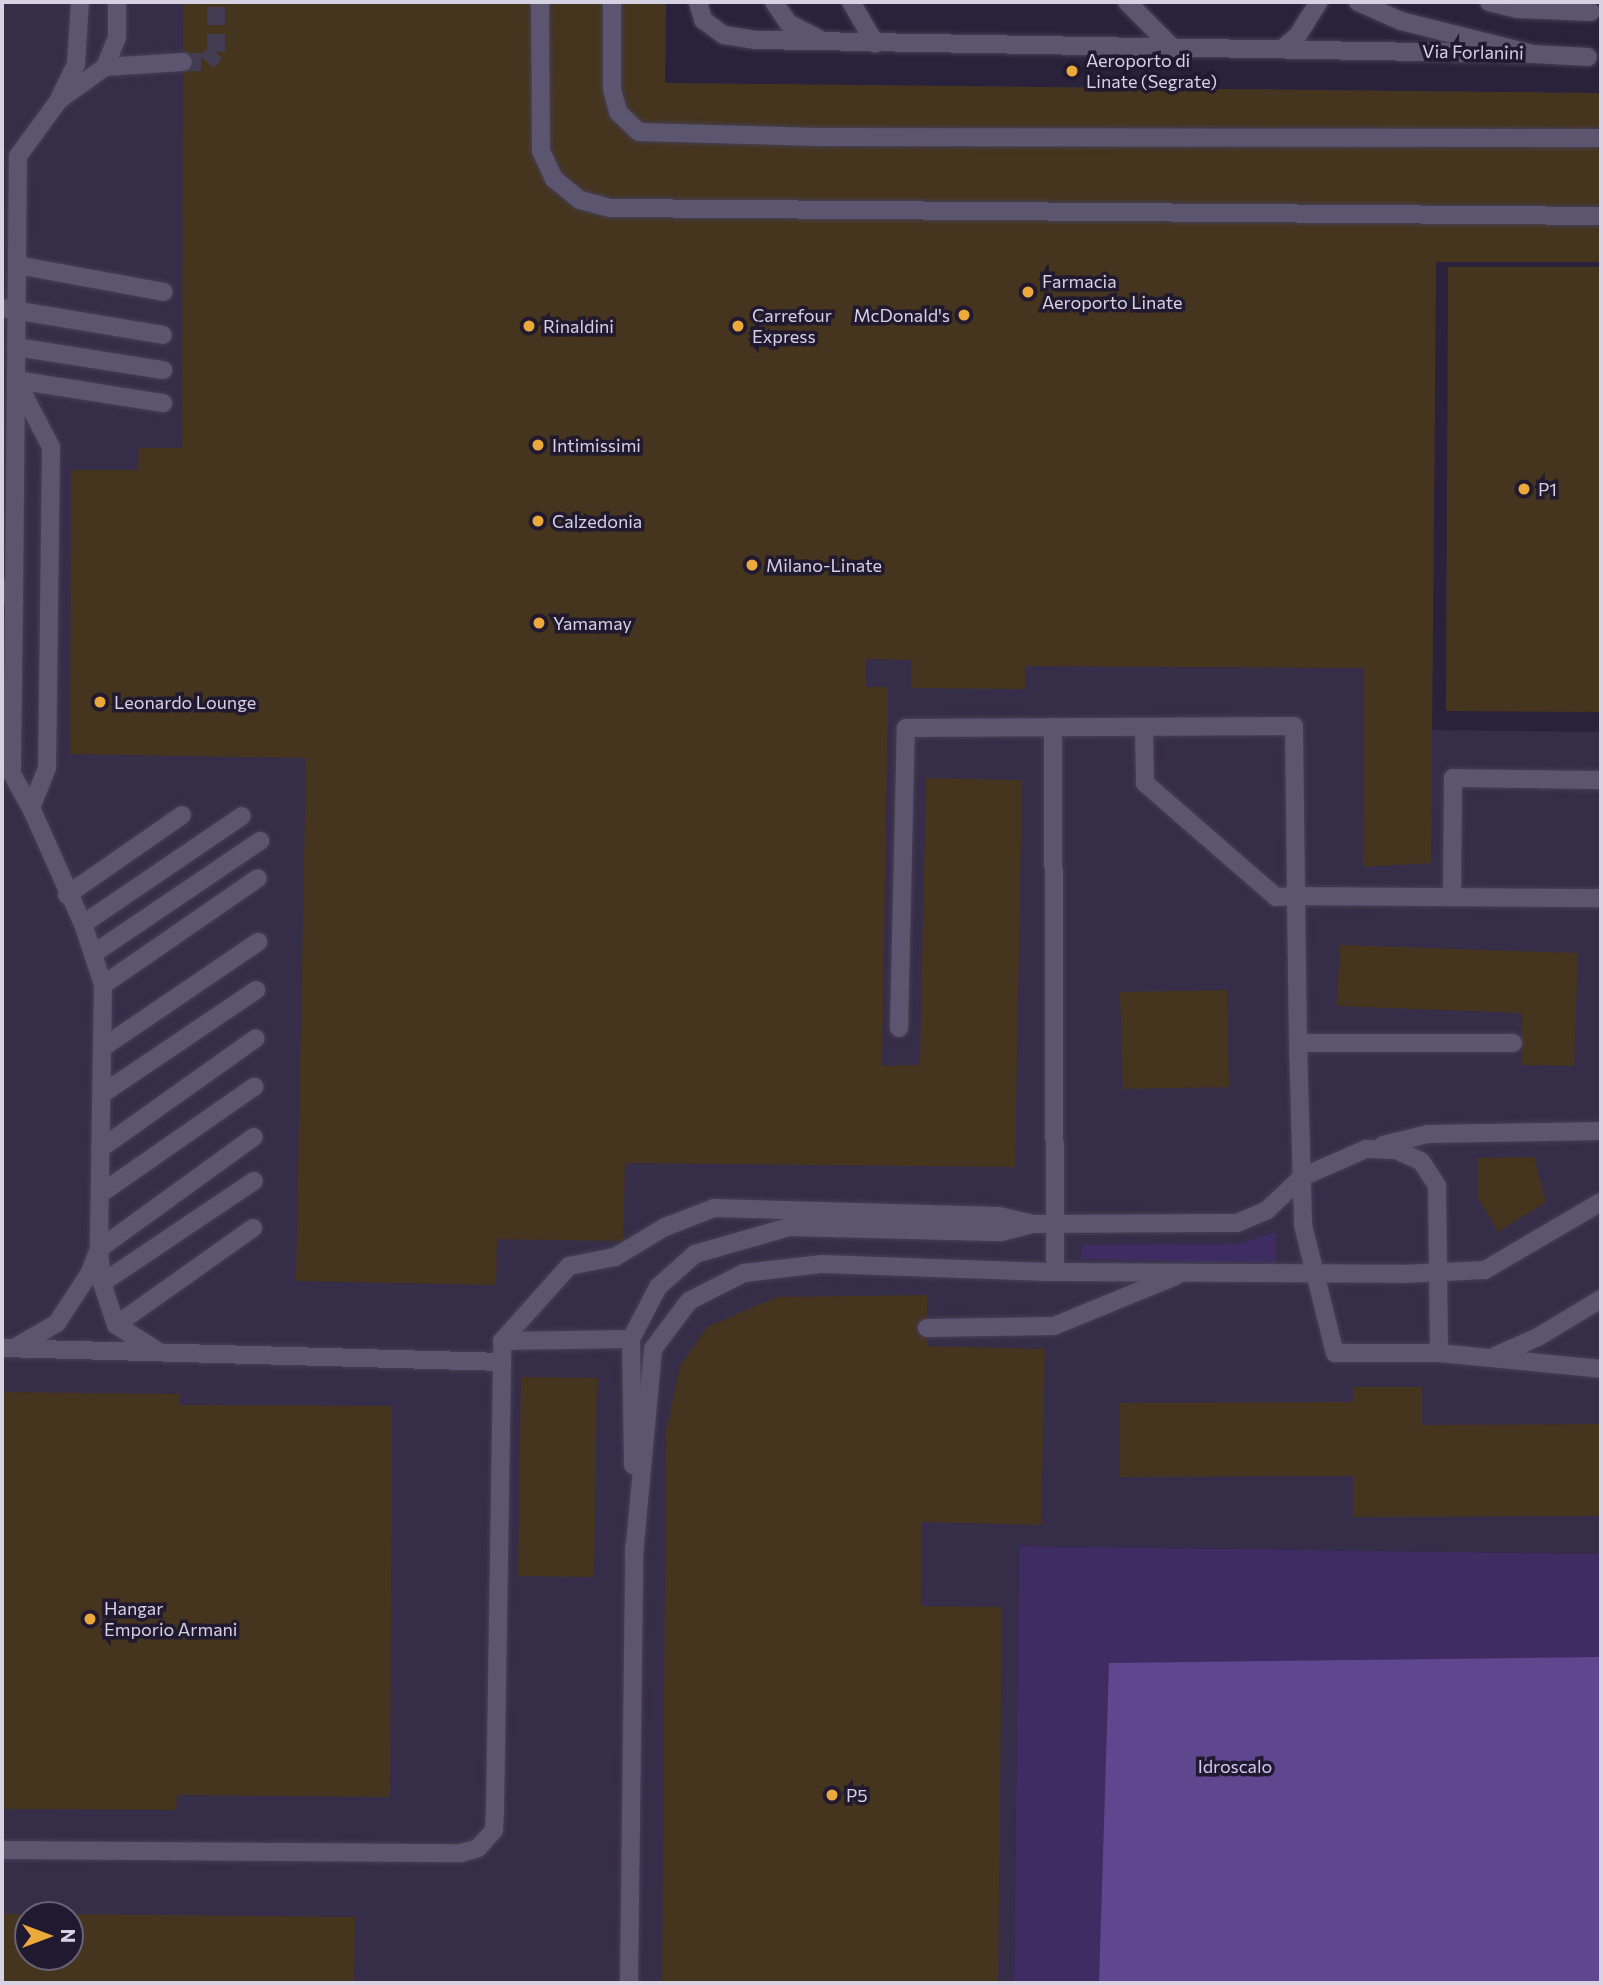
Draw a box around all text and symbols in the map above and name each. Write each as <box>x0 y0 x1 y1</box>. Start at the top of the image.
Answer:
street label: Via Forlanini <box>1422 40 1524 64</box>
place label: Aeroporto di Linate (Segrate) <box>1086 50 1217 92</box>
marker: Aeroporto di Linate (Segrate) <box>1064 63 1080 79</box>
place label: Farmacia Aeroporto Linate <box>1042 271 1183 314</box>
marker: Farmacia Aeroporto Linate <box>1020 284 1036 300</box>
place label: McDonald's <box>853 304 950 326</box>
place label: Carrefour Express <box>752 305 832 348</box>
marker: McDonald's <box>956 307 972 323</box>
place label: Rinaldini <box>543 315 614 337</box>
marker: Rinaldini <box>521 318 537 334</box>
marker: Carrefour Express <box>730 318 746 334</box>
place label: Intimissimi <box>552 434 641 456</box>
marker: Intimissimi <box>530 437 546 453</box>
place label: P1 <box>1538 478 1557 500</box>
marker: P1 <box>1516 481 1532 497</box>
place label: Calzedonia <box>552 510 642 532</box>
marker: Calzedonia <box>530 513 546 529</box>
place label: Milano-Linate <box>766 554 882 576</box>
marker: Milano-Linate <box>744 557 760 573</box>
place label: Yamamay <box>553 612 632 634</box>
marker: Yamamay <box>531 615 547 631</box>
place label: Leonardo Lounge <box>114 691 256 713</box>
marker: Leonardo Lounge <box>92 694 108 710</box>
place label: Hangar Emporio Armani <box>104 1598 237 1640</box>
marker: Hangar Emporio Armani <box>82 1611 98 1627</box>
park label: Idroscalo <box>1198 1755 1272 1777</box>
place label: P5 <box>846 1784 868 1806</box>
marker: P5 <box>824 1787 840 1803</box>
north arrow <box>14 1901 84 1971</box>
text: N <box>57 1929 80 1943</box>

